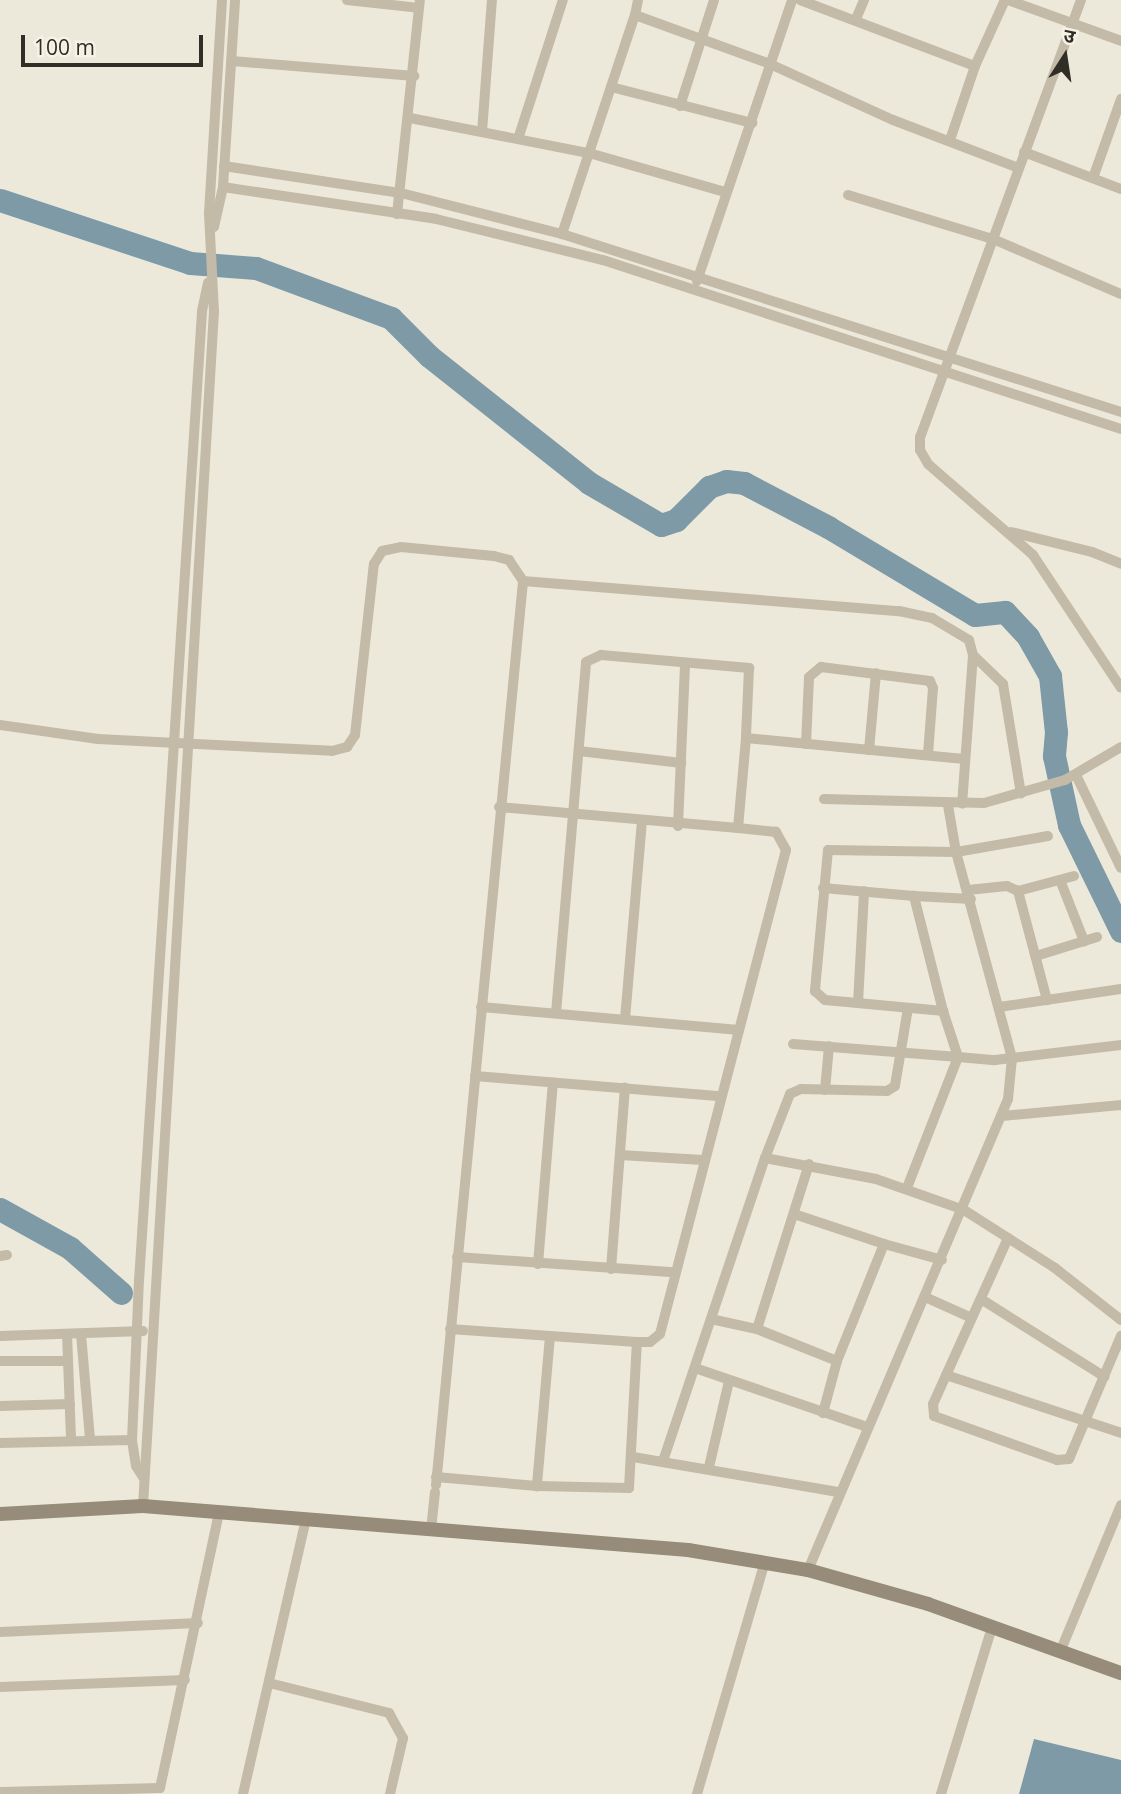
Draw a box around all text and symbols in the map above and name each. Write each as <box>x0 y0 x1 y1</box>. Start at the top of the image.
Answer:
scale bar <box>24 21 206 65</box>
north arrow <box>1030 21 1100 91</box>
text: उ <box>1061 22 1078 49</box>
text: 100 m <box>34 33 95 61</box>

